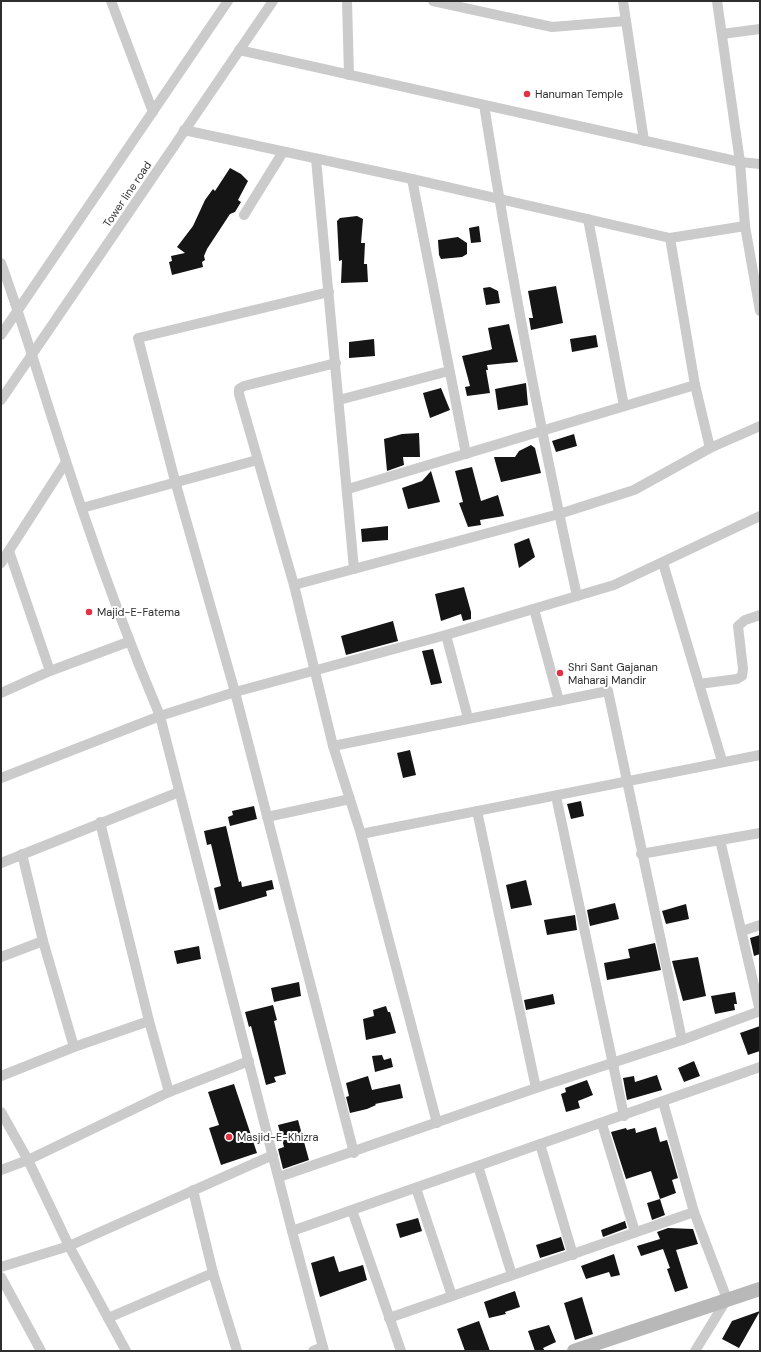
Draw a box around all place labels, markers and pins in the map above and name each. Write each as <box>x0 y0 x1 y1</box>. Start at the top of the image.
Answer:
place label: Hanuman Temple <box>535 87 623 101</box>
marker: Hanuman Temple <box>522 89 532 99</box>
place label: Majid-E-Fatema <box>97 605 180 619</box>
marker: Majid-E-Fatema <box>84 607 94 617</box>
place label: Shri Sant Gajanan Maharaj Mandir <box>568 660 658 687</box>
marker: Shri Sant Gajanan Maharaj Mandir <box>555 668 565 678</box>
place label: Masjid-E-Khizra <box>237 1130 319 1144</box>
marker: Masjid-E-Khizra <box>224 1132 234 1142</box>

